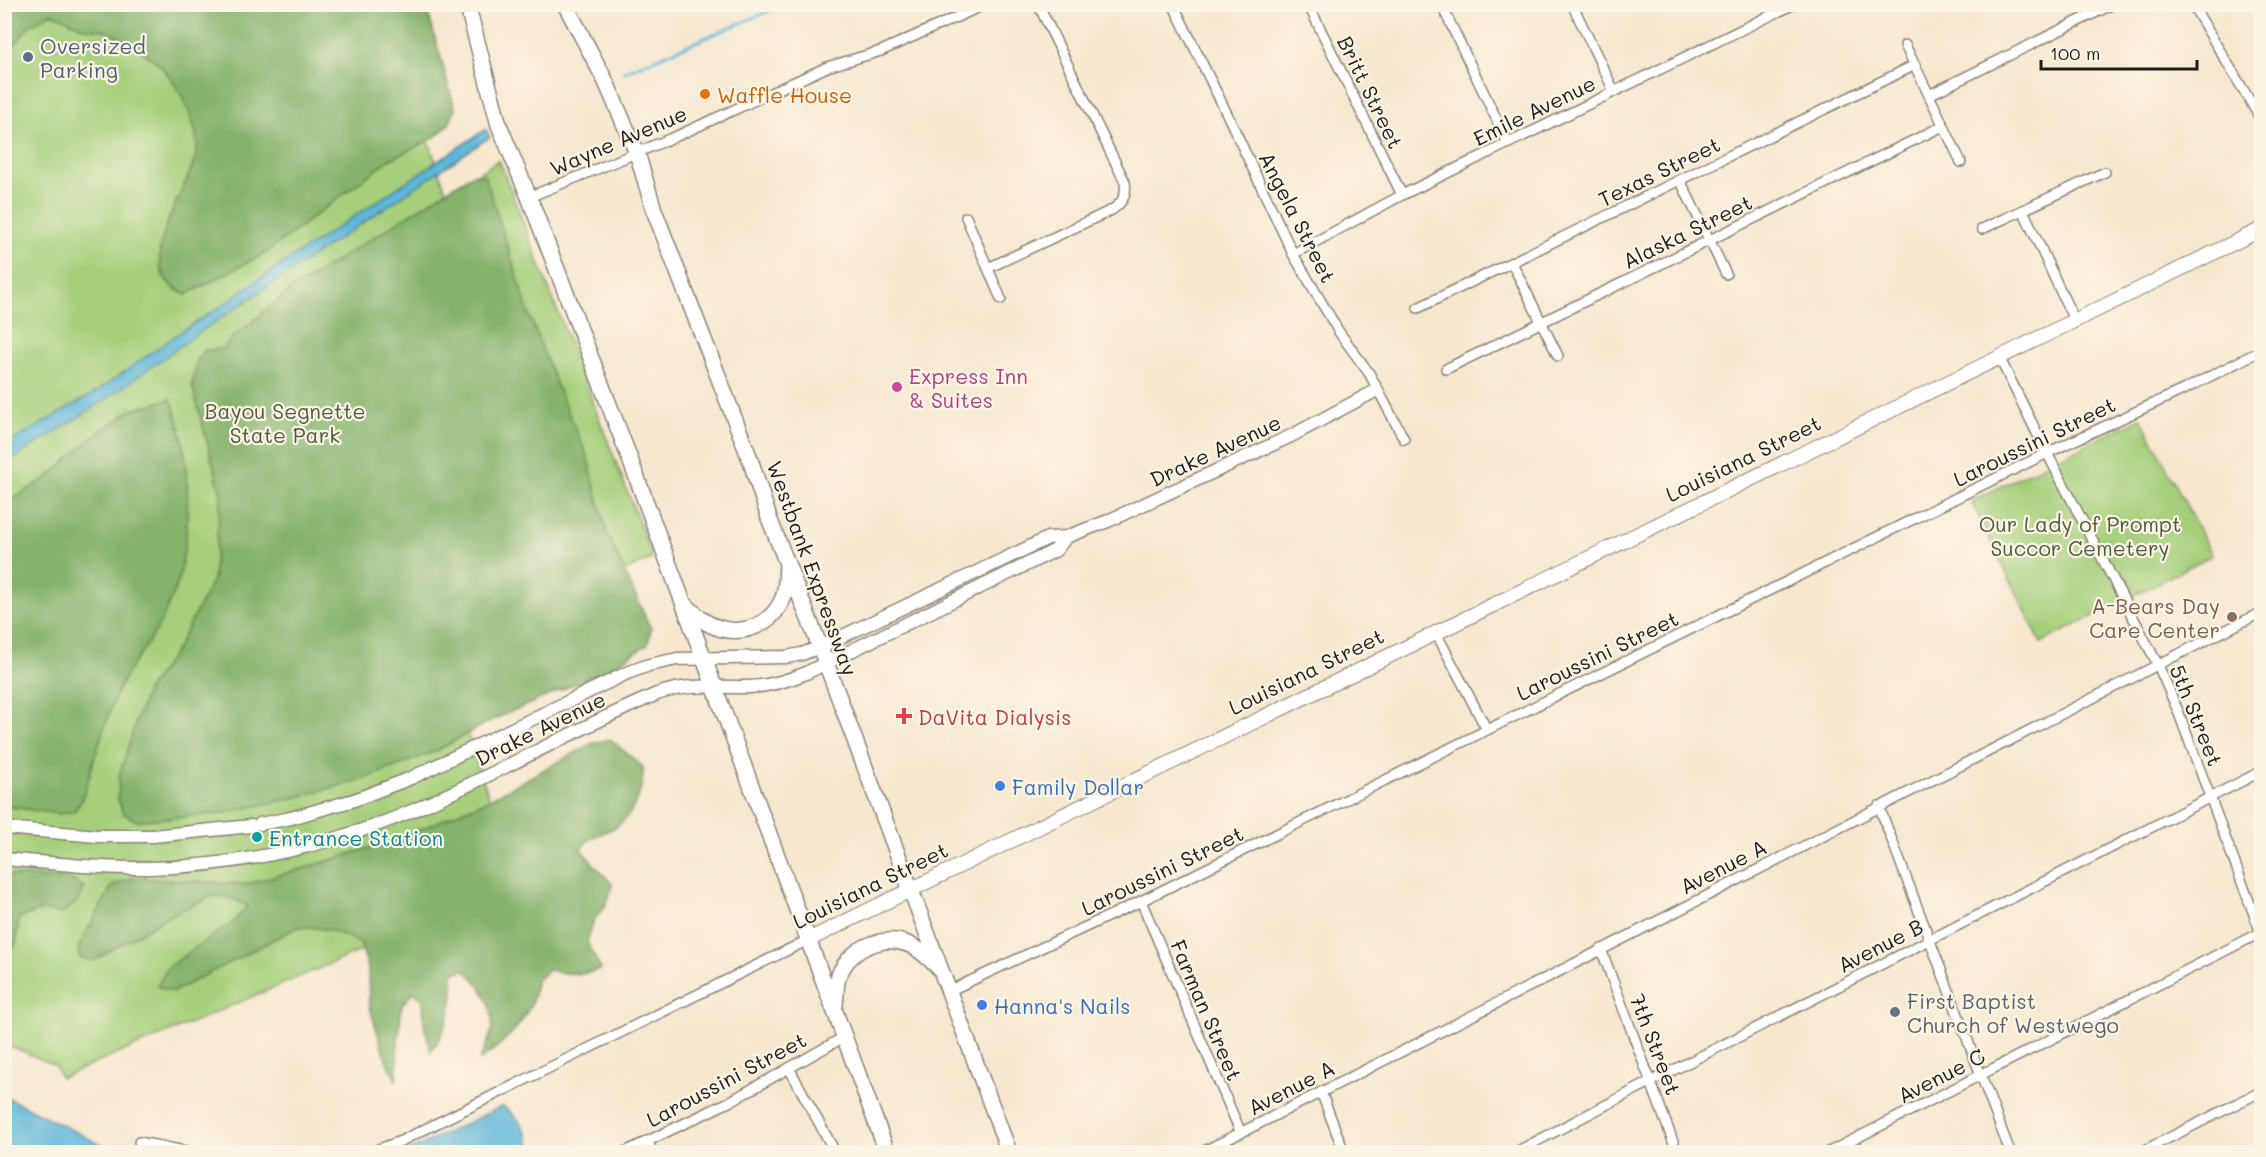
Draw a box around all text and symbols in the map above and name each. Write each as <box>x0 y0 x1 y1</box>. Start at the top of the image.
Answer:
street label: Britt Street <box>1332 31 1410 153</box>
place label: Oversized Parking <box>40 32 146 83</box>
scale bar <box>2041 33 2197 71</box>
text: 100 m <box>2050 41 2100 65</box>
marker: Oversized Parking <box>21 50 35 64</box>
street label: Emile Avenue <box>1468 69 1600 151</box>
place label: Waffle House <box>717 81 852 108</box>
marker: Waffle House <box>698 87 712 101</box>
street label: Wayne Avenue <box>545 99 691 181</box>
street label: Texas Street <box>1594 130 1724 212</box>
street label: Angela Street <box>1253 147 1343 287</box>
street label: Alaska Street <box>1618 188 1756 274</box>
place label: Express Inn & Suites <box>909 362 1028 413</box>
marker: Express Inn & Suites <box>890 380 904 394</box>
street label: Laroussini Street <box>1949 390 2119 492</box>
park label: Bayou Segnette State Park <box>205 397 365 448</box>
street label: Drake Avenue <box>1145 408 1285 492</box>
street label: Louisiana Street <box>1661 409 1825 507</box>
street label: Westbank Expressway <box>762 457 864 679</box>
park label: Our Lady of Prompt Succor Cemetery <box>1979 510 2181 561</box>
place label: A-Bears Day Care Center <box>2089 592 2220 643</box>
street label: Laroussini Street <box>1512 604 1682 706</box>
marker: A-Bears Day Care Center <box>2225 610 2239 624</box>
street label: Louisiana Street <box>1224 622 1388 720</box>
street label: 5th Street <box>2164 660 2230 770</box>
street label: Drake Avenue <box>470 685 610 771</box>
place label: DaVita Dialysis <box>918 703 1072 730</box>
marker: DaVita Dialysis <box>895 707 913 725</box>
place label: Family Dollar <box>1012 773 1144 800</box>
marker: Family Dollar <box>993 779 1007 793</box>
street label: Laroussini Street <box>1077 819 1247 921</box>
place label: Entrance Station <box>269 824 443 851</box>
marker: Entrance Station <box>250 830 264 844</box>
street label: Avenue A <box>1675 833 1771 899</box>
street label: Louisiana Street <box>788 836 952 934</box>
street label: Avenue B <box>1833 912 1927 978</box>
street label: Farman Street <box>1165 936 1249 1084</box>
place label: First Baptist Church of Westwego <box>1907 987 2119 1038</box>
street label: 7th Street <box>1624 990 1688 1098</box>
place label: Hanna's Nails <box>994 992 1130 1019</box>
marker: Hanna's Nails <box>975 998 989 1012</box>
marker: First Baptist Church of Westwego <box>1888 1005 1902 1019</box>
street label: Laroussini Street <box>641 1026 811 1132</box>
street label: Avenue C <box>1893 1042 1989 1108</box>
street label: Avenue A <box>1243 1054 1339 1120</box>

